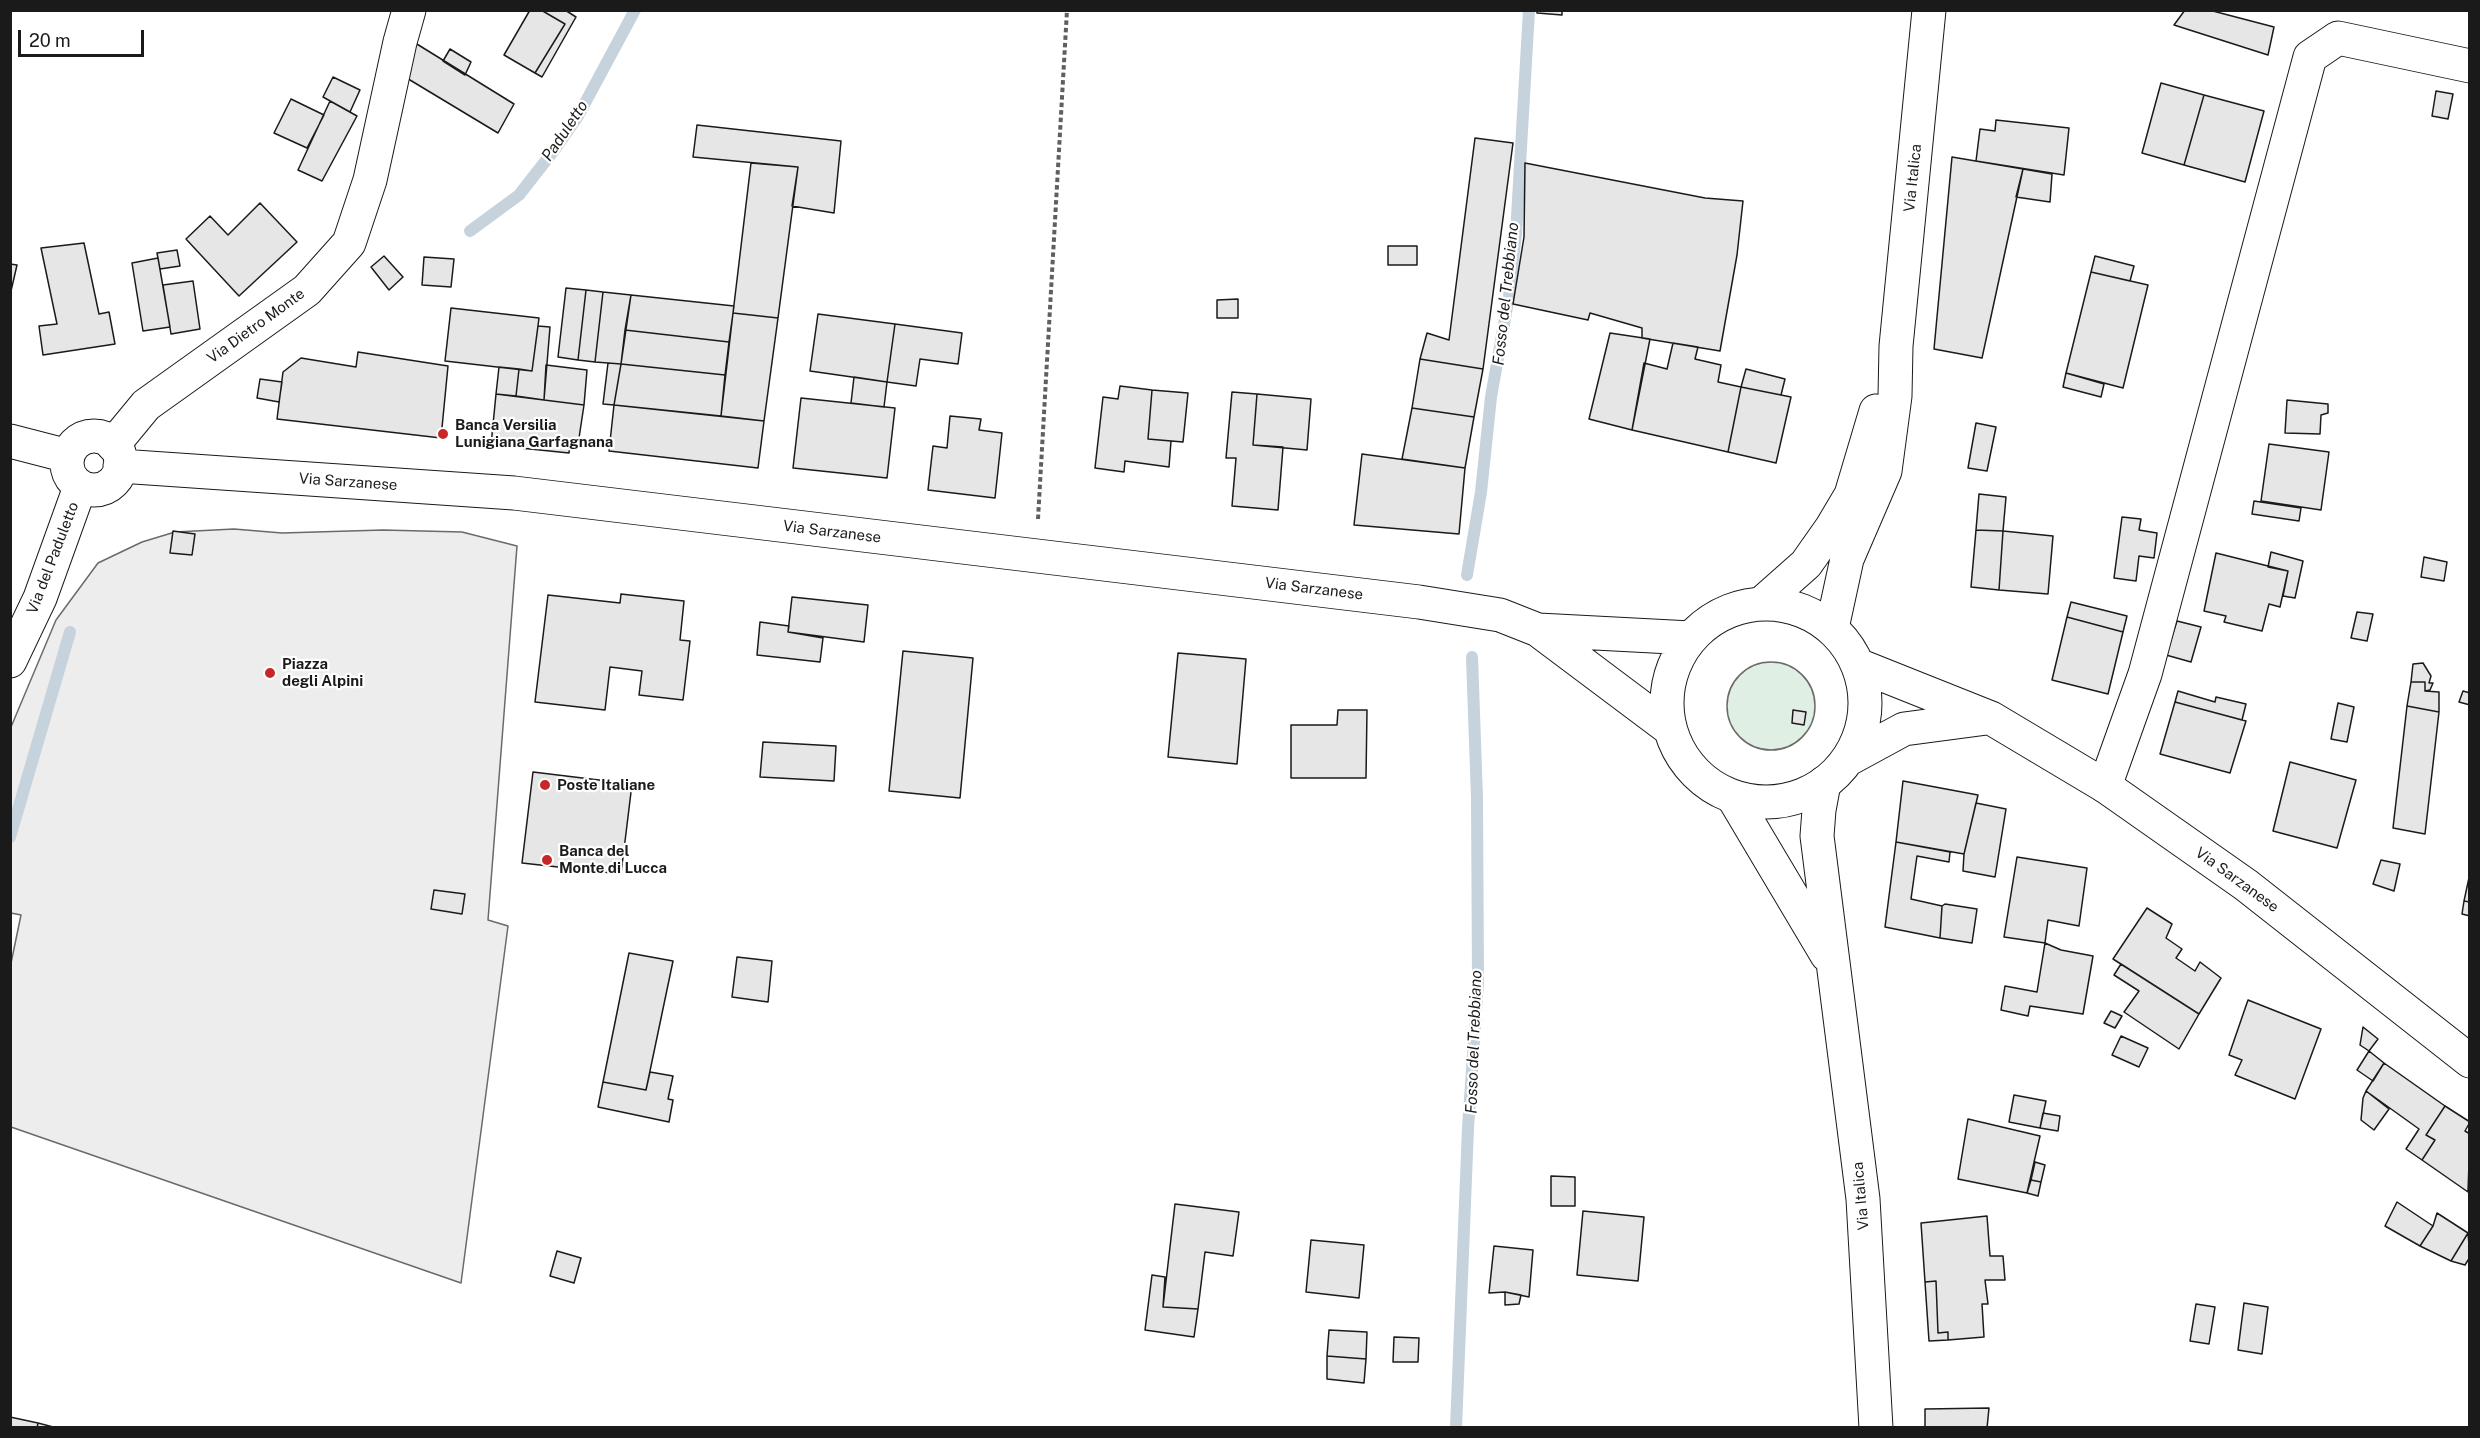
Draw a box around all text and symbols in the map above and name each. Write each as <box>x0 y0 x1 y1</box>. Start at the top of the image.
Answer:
scale bar <box>21 18 147 56</box>
text: 20 m <box>29 30 71 51</box>
water label: Paduletto <box>538 97 592 165</box>
street label: Via Italica <box>1900 143 1926 213</box>
water label: Fosso del Trebbiano <box>1489 221 1523 367</box>
street label: Via Dietro Monte <box>204 285 308 367</box>
place label: Banca Versilia Lunigiana Garfagnana <box>455 416 613 451</box>
marker: Banca Versilia Lunigiana Garfagnana <box>436 427 450 441</box>
street label: Via Sarzanese <box>298 470 398 494</box>
street label: Via del Paduletto <box>23 500 83 616</box>
street label: Via Sarzanese <box>782 517 882 547</box>
street label: Via Sarzanese <box>1264 574 1364 604</box>
place label: Piazza degli Alpini <box>282 655 363 690</box>
marker: Piazza degli Alpini <box>263 666 277 680</box>
place label: Poste Italiane <box>557 776 655 794</box>
marker: Poste Italiane <box>538 778 552 792</box>
place label: Banca del Monte di Lucca <box>559 842 667 877</box>
street label: Via Sarzanese <box>2192 844 2282 916</box>
marker: Banca del Monte di Lucca <box>540 853 554 867</box>
water label: Fosso del Trebbiano <box>1462 970 1486 1114</box>
street label: Via Italica <box>1849 1161 1873 1231</box>

